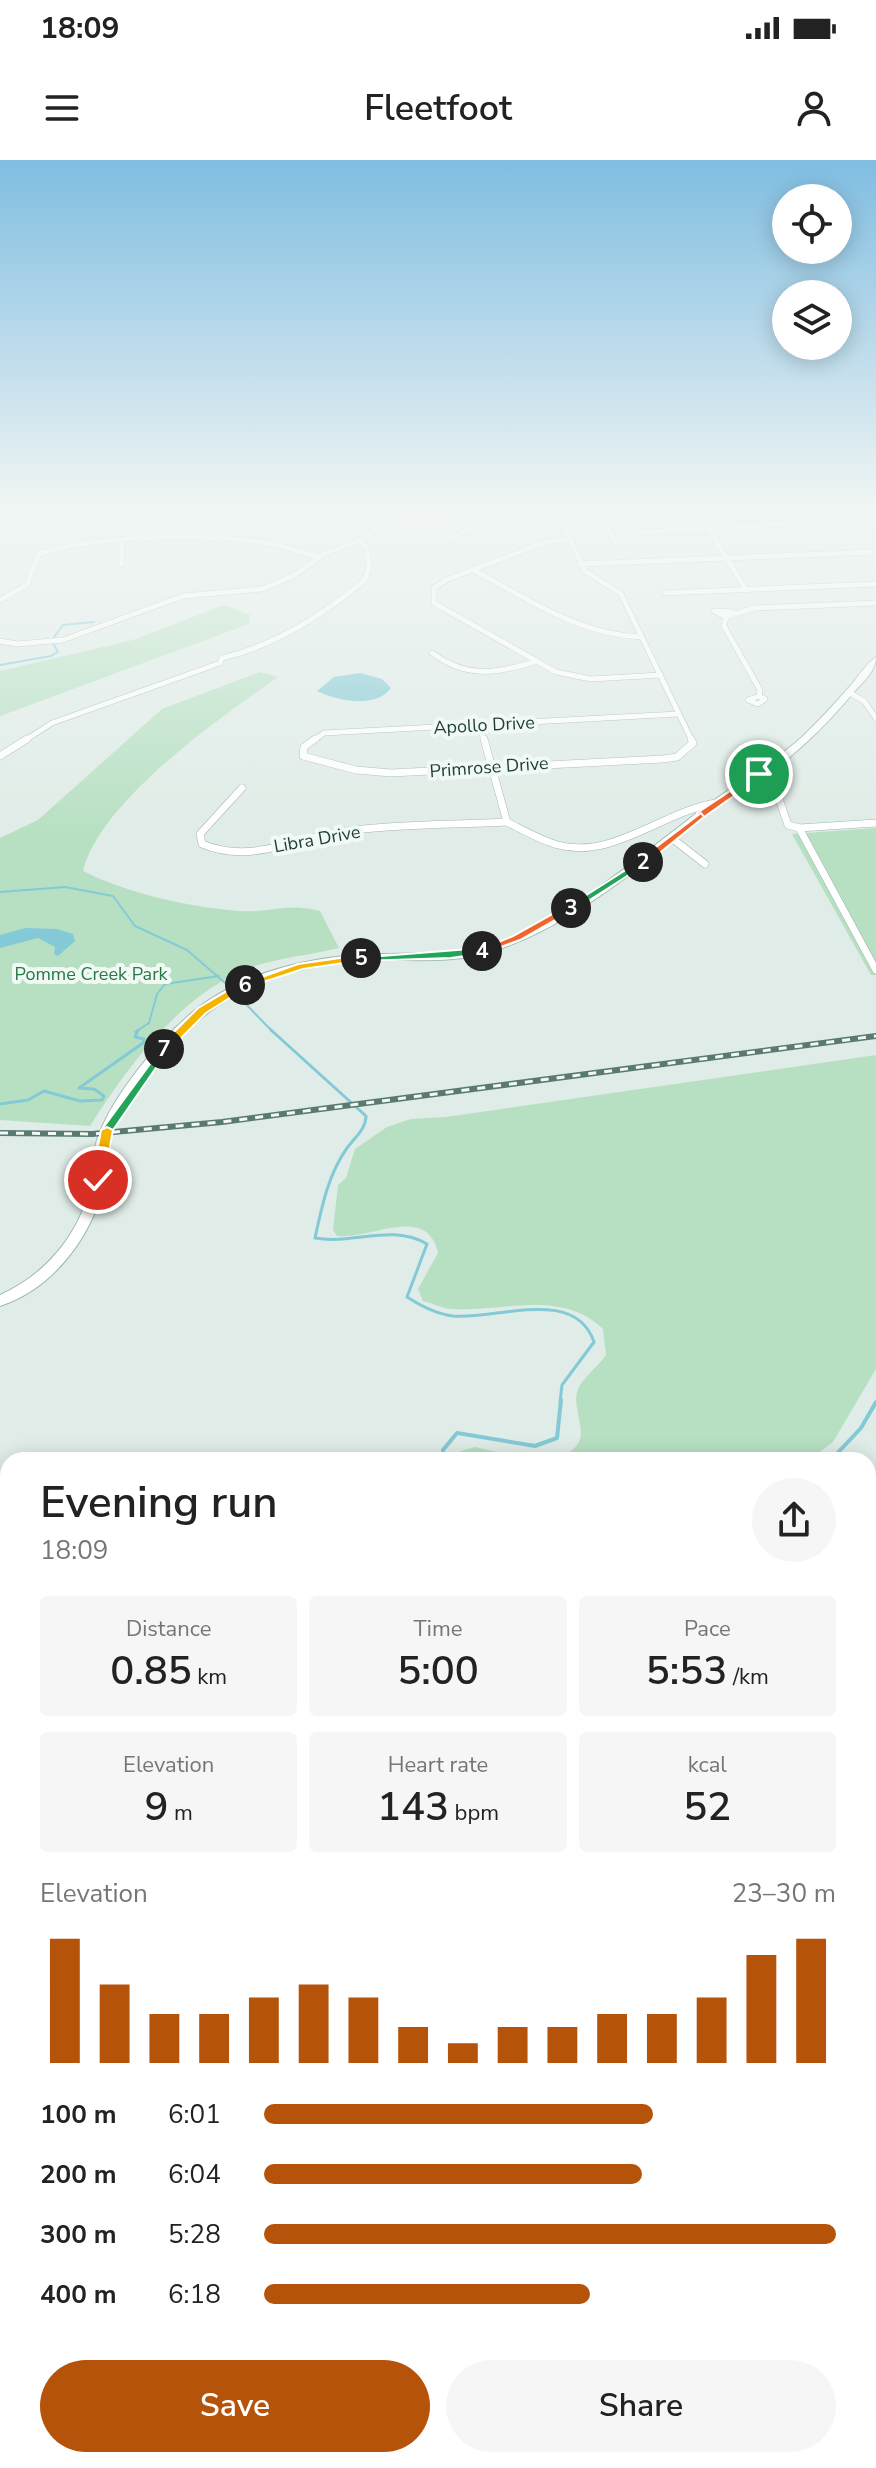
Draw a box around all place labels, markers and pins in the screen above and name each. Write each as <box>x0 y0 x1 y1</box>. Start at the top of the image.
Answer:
pin <box>725 740 793 808</box>
pin: 2 <box>623 842 663 882</box>
pin: 3 <box>551 888 591 928</box>
pin: 4 <box>462 931 502 971</box>
pin: 5 <box>341 938 381 978</box>
pin: 6 <box>225 965 265 1005</box>
pin: 7 <box>144 1029 184 1069</box>
pin <box>64 1146 132 1214</box>

